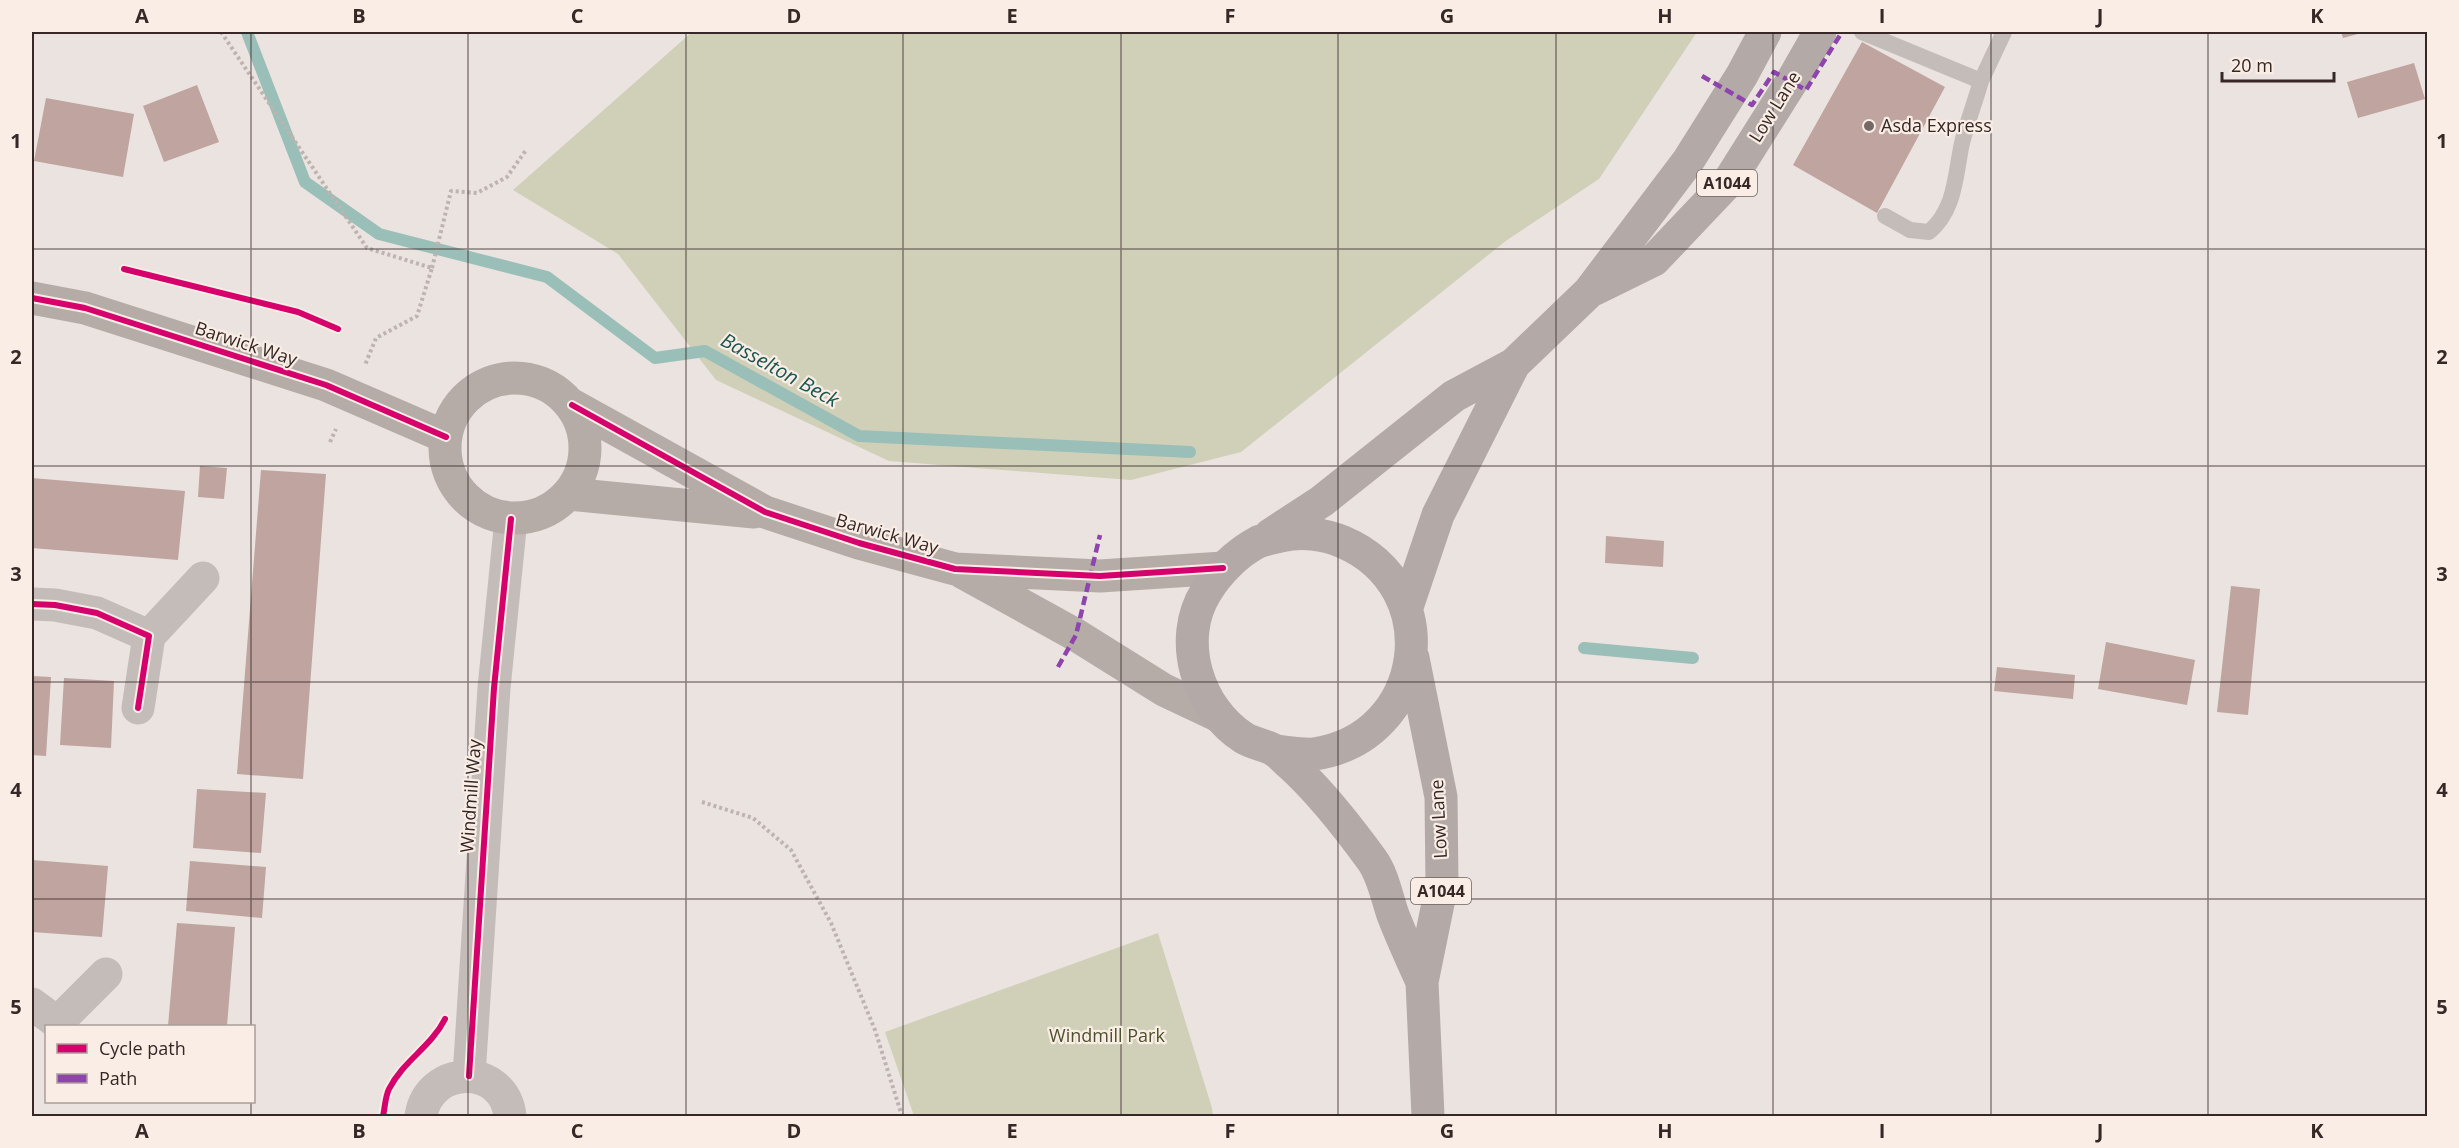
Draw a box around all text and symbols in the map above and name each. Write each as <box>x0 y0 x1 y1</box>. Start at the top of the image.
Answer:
text: A <box>135 2 149 29</box>
text: B <box>352 2 366 29</box>
text: C <box>571 2 584 29</box>
text: D <box>787 2 801 29</box>
text: E <box>1006 2 1018 29</box>
text: F <box>1225 2 1235 29</box>
text: G <box>1440 2 1454 29</box>
text: H <box>1657 2 1673 29</box>
text: I <box>1879 2 1885 29</box>
text: J <box>2095 2 2103 29</box>
text: K <box>2310 2 2324 29</box>
scale bar <box>2222 45 2334 83</box>
text: 20 m <box>2231 53 2273 77</box>
street label: Low Lane <box>1743 66 1805 146</box>
place label: Asda Express <box>1881 113 1992 137</box>
marker: Asda Express <box>1862 119 1876 133</box>
text: 1 <box>10 127 22 154</box>
text: 1 <box>2436 127 2448 154</box>
road number: A1044 <box>1697 170 1757 196</box>
street label: Barwick Way <box>192 315 301 371</box>
water label: Basselton Beck <box>716 326 845 414</box>
text: 2 <box>10 343 22 370</box>
text: 2 <box>2436 343 2448 370</box>
street label: Barwick Way <box>833 507 942 559</box>
text: 3 <box>10 560 22 587</box>
text: 3 <box>2436 560 2448 587</box>
street label: Windmill Way <box>454 737 486 854</box>
text: 4 <box>10 776 22 803</box>
text: 4 <box>2436 776 2448 803</box>
street label: Low Lane <box>1424 779 1452 859</box>
road number: A1044 <box>1411 878 1471 904</box>
text: 5 <box>10 993 22 1020</box>
text: 5 <box>2436 993 2448 1020</box>
park label: Windmill Park <box>1049 1023 1165 1047</box>
legend <box>45 1025 255 1103</box>
text: Cycle path <box>99 1036 186 1060</box>
text: Path <box>99 1066 137 1090</box>
text: A <box>135 1117 149 1144</box>
text: B <box>352 1117 366 1144</box>
text: C <box>571 1117 584 1144</box>
text: D <box>787 1117 801 1144</box>
text: E <box>1006 1117 1018 1144</box>
text: F <box>1225 1117 1235 1144</box>
text: G <box>1440 1117 1454 1144</box>
text: H <box>1657 1117 1673 1144</box>
text: I <box>1879 1117 1885 1144</box>
text: J <box>2095 1117 2103 1144</box>
text: K <box>2310 1117 2324 1144</box>

